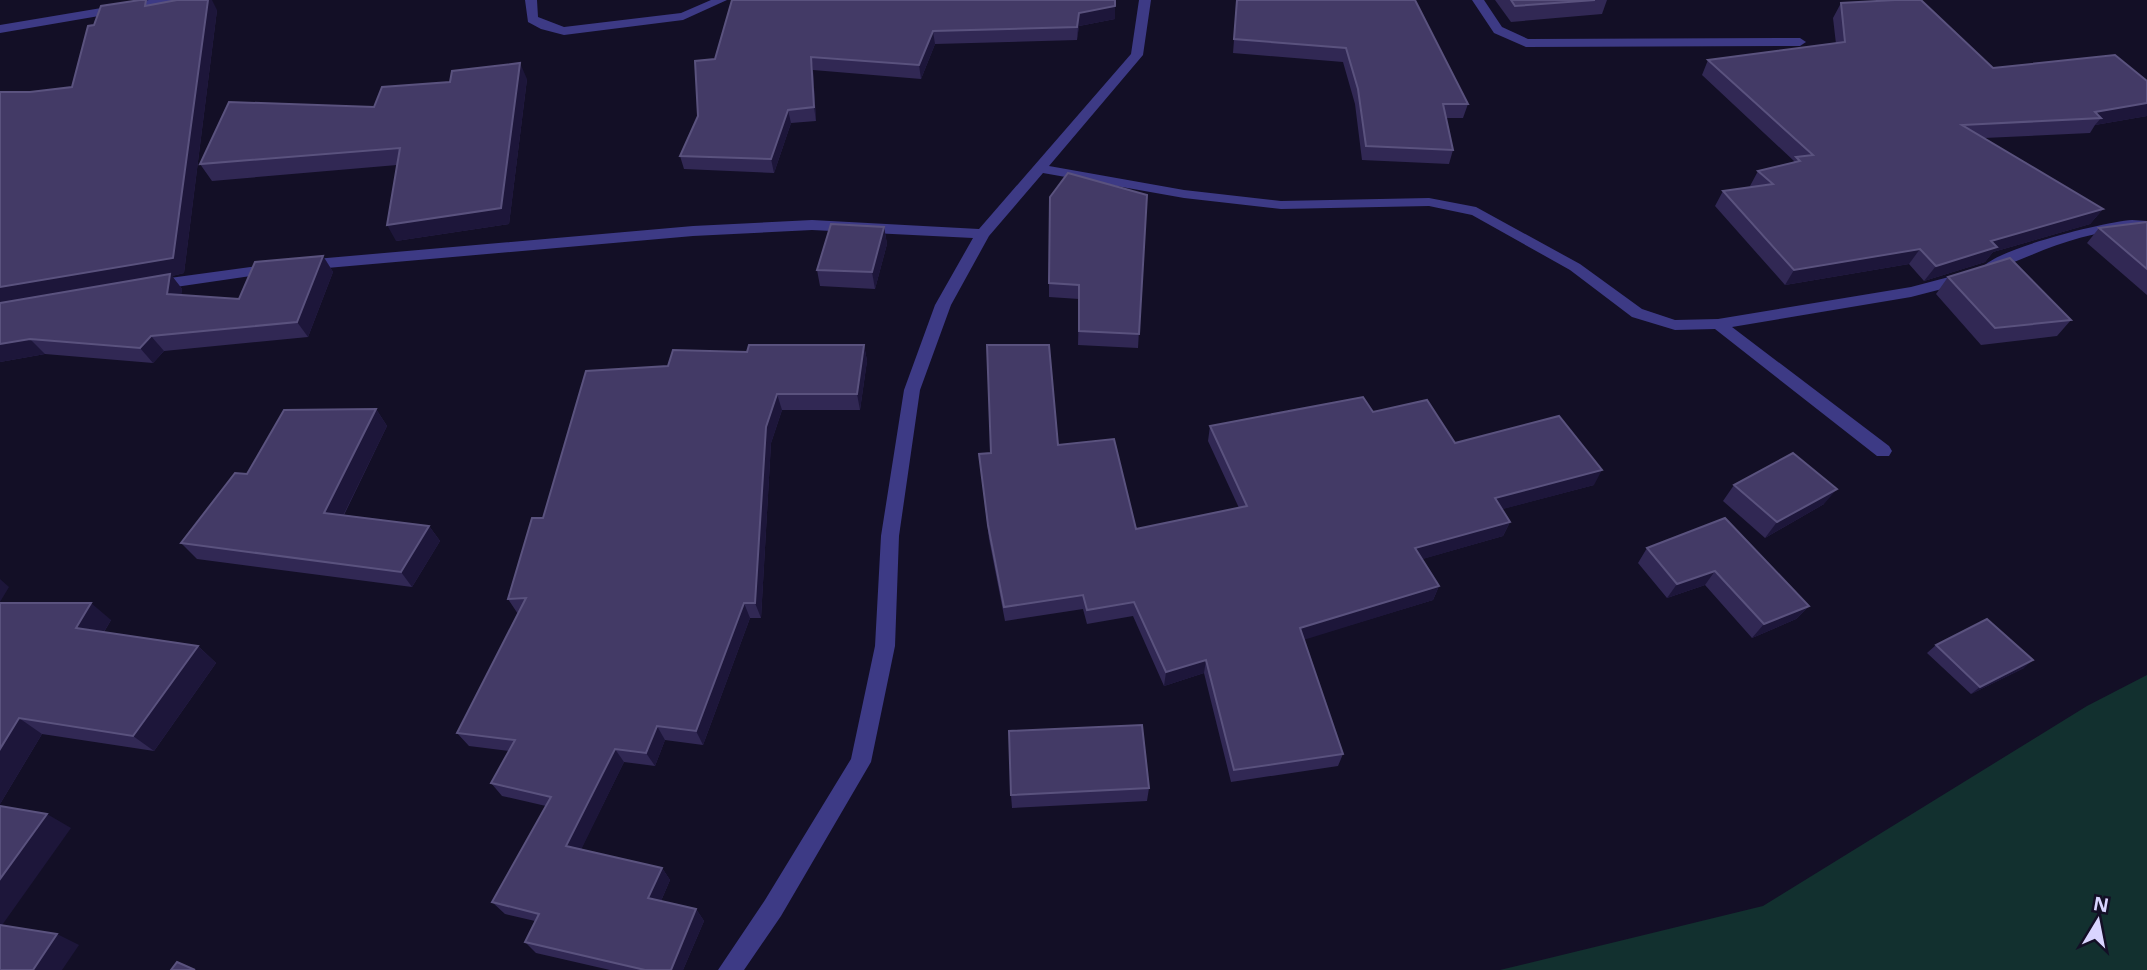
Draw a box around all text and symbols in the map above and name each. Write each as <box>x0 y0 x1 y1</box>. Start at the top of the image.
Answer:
north arrow <box>2063 886 2133 956</box>
text: N <box>2091 890 2111 918</box>

